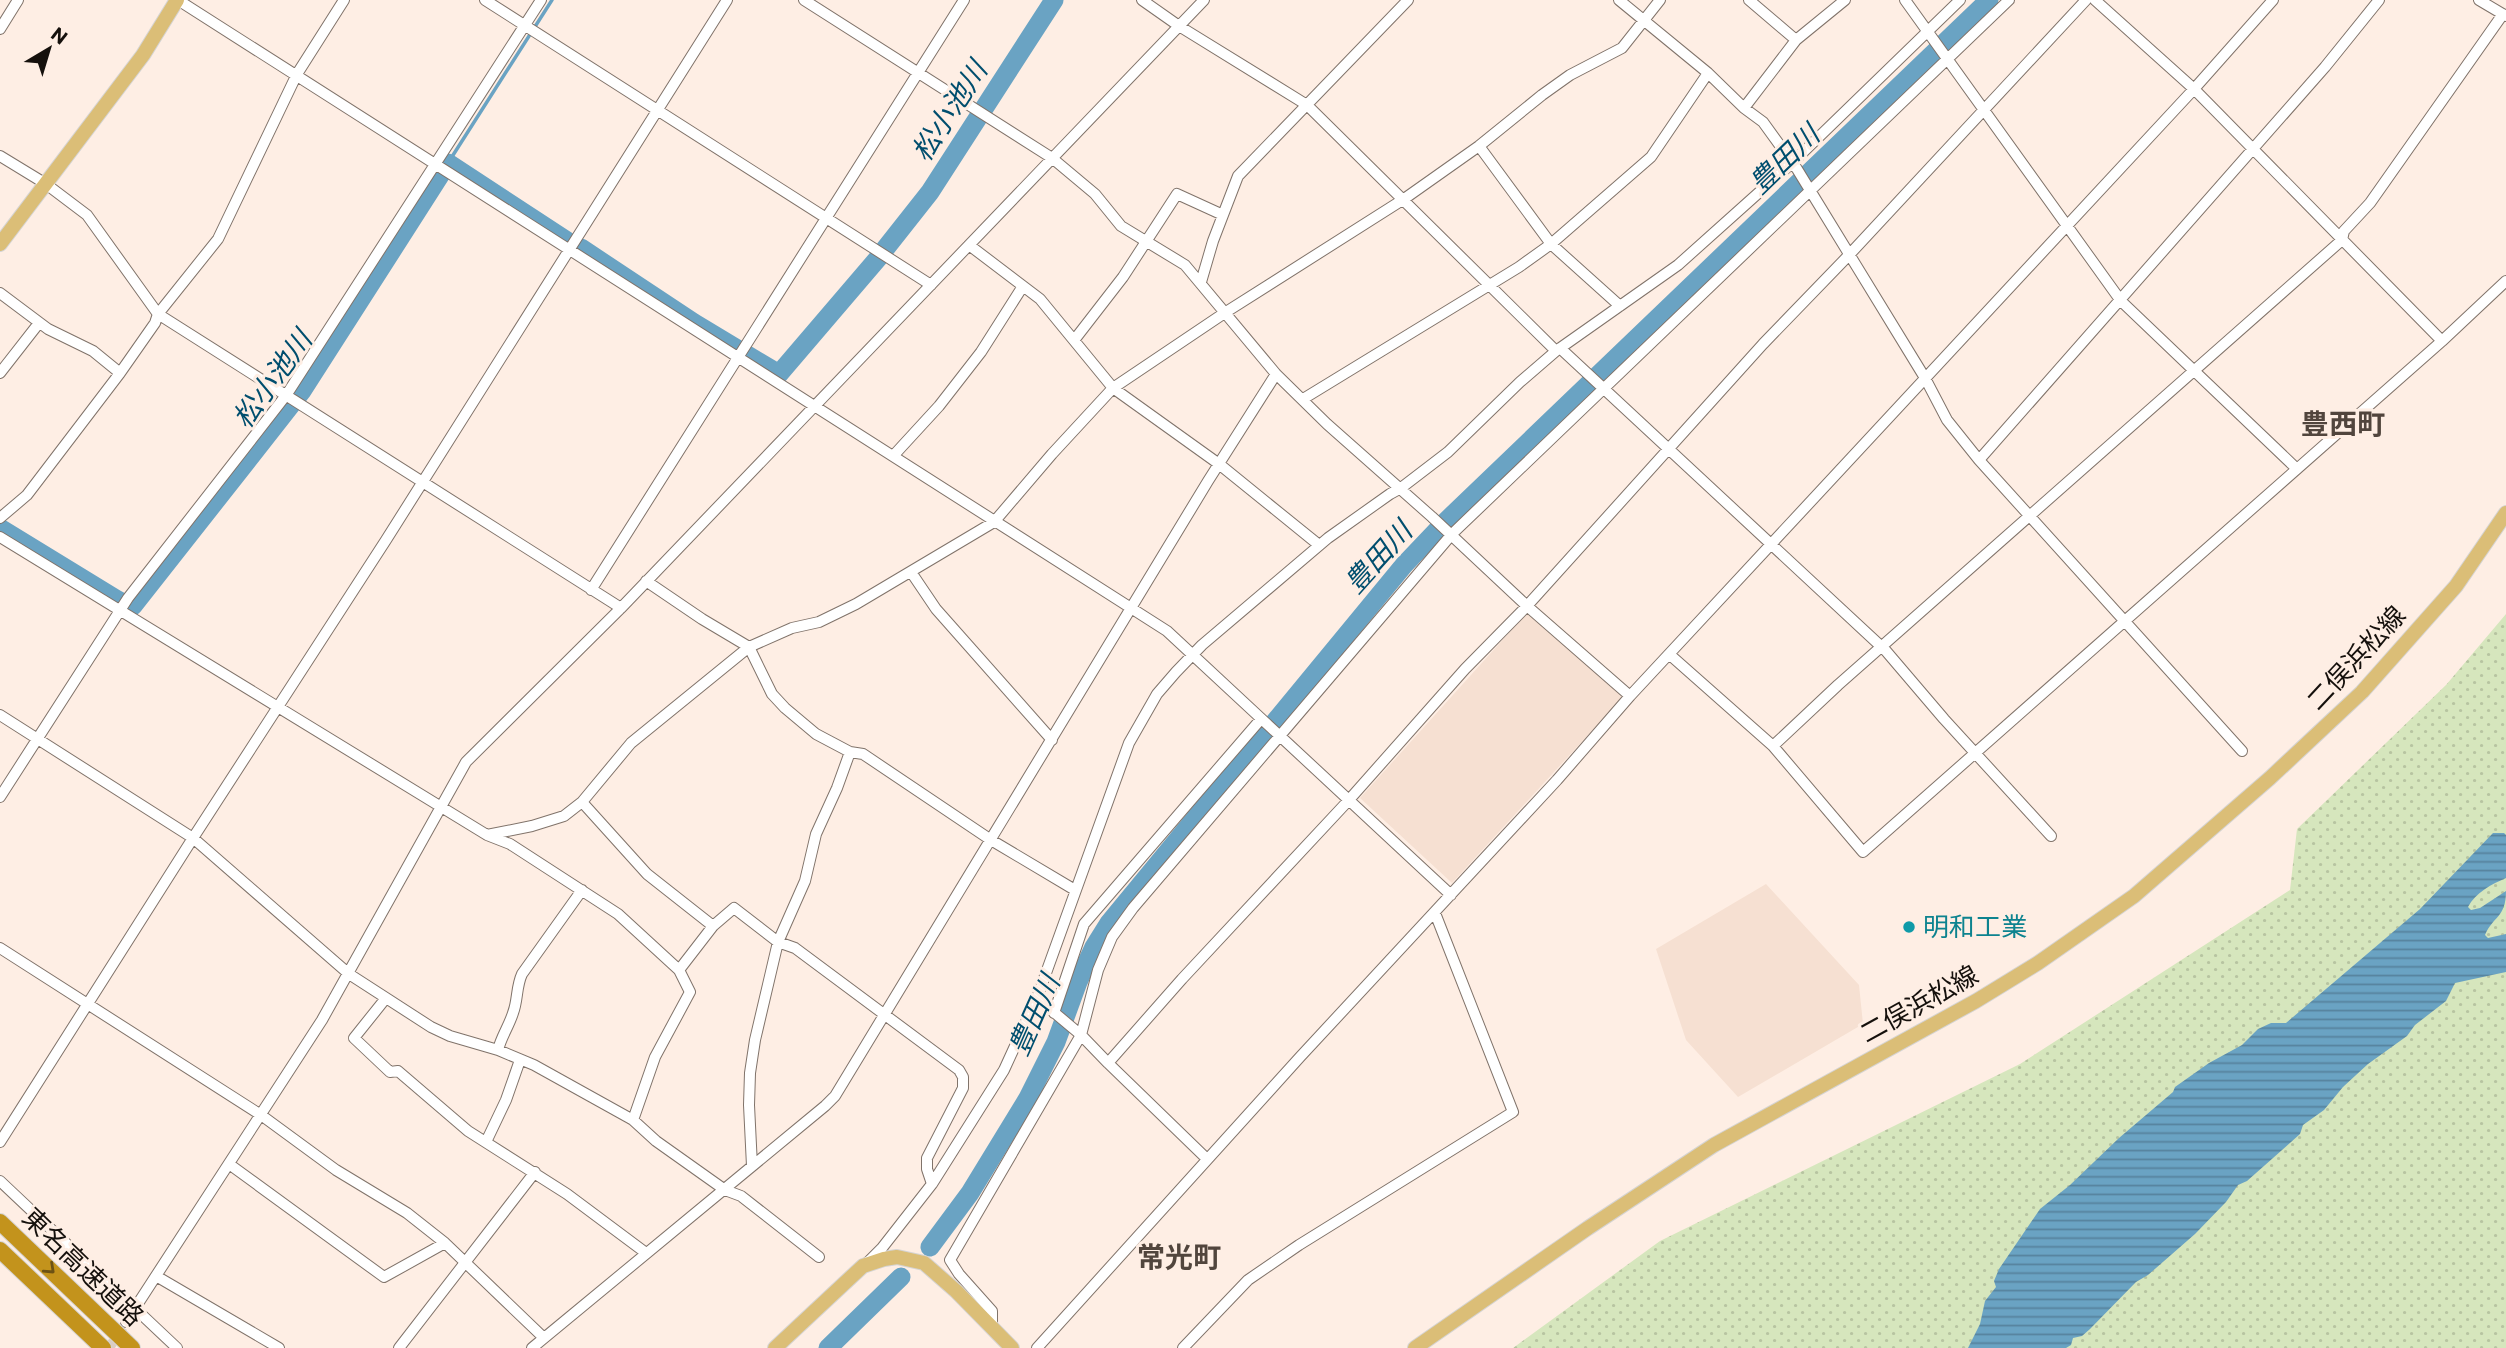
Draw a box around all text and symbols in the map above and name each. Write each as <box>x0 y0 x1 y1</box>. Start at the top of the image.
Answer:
north arrow <box>14 14 84 84</box>
text: N <box>47 22 72 49</box>
water label: 松小池川 <box>903 52 995 167</box>
water label: 豊田川 <box>1741 115 1827 200</box>
water label: 松小池川 <box>225 321 320 434</box>
district label: 豊西町 <box>2301 406 2385 440</box>
water label: 豊田川 <box>1337 512 1420 599</box>
street label: 二俣浜松線 <box>2299 599 2411 715</box>
place label: 明和工業 <box>1923 910 2027 941</box>
marker: 明和工業 <box>1901 919 1917 935</box>
street label: 二俣浜松線 <box>1854 958 1983 1048</box>
water label: 豊田川 <box>1000 967 1067 1060</box>
street label: 東名高速道路 <box>17 1201 151 1331</box>
district label: 常光町 <box>1137 1239 1221 1273</box>
one-way arrow <box>42 1261 55 1274</box>

